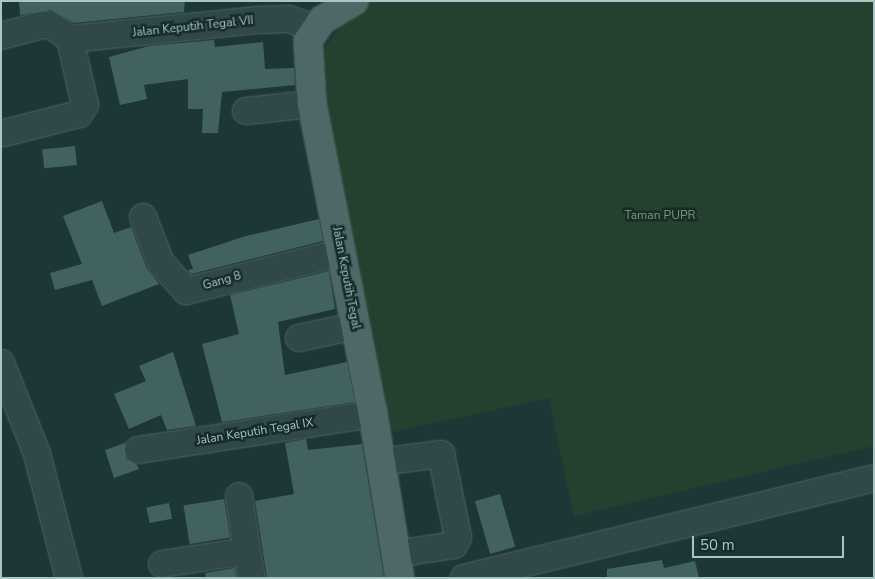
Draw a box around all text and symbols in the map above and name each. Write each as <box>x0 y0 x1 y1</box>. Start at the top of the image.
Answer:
street label: Jalan Keputih Tegal VII <box>132 13 254 41</box>
park label: Taman PUPR <box>624 209 696 223</box>
street label: Jalan Keputih Tegal <box>329 226 363 330</box>
street label: Gang 8 <box>201 269 243 293</box>
street label: Jalan Keputih Tegal IX <box>196 416 314 448</box>
scale bar <box>695 526 848 558</box>
text: 50 m <box>700 535 735 555</box>

